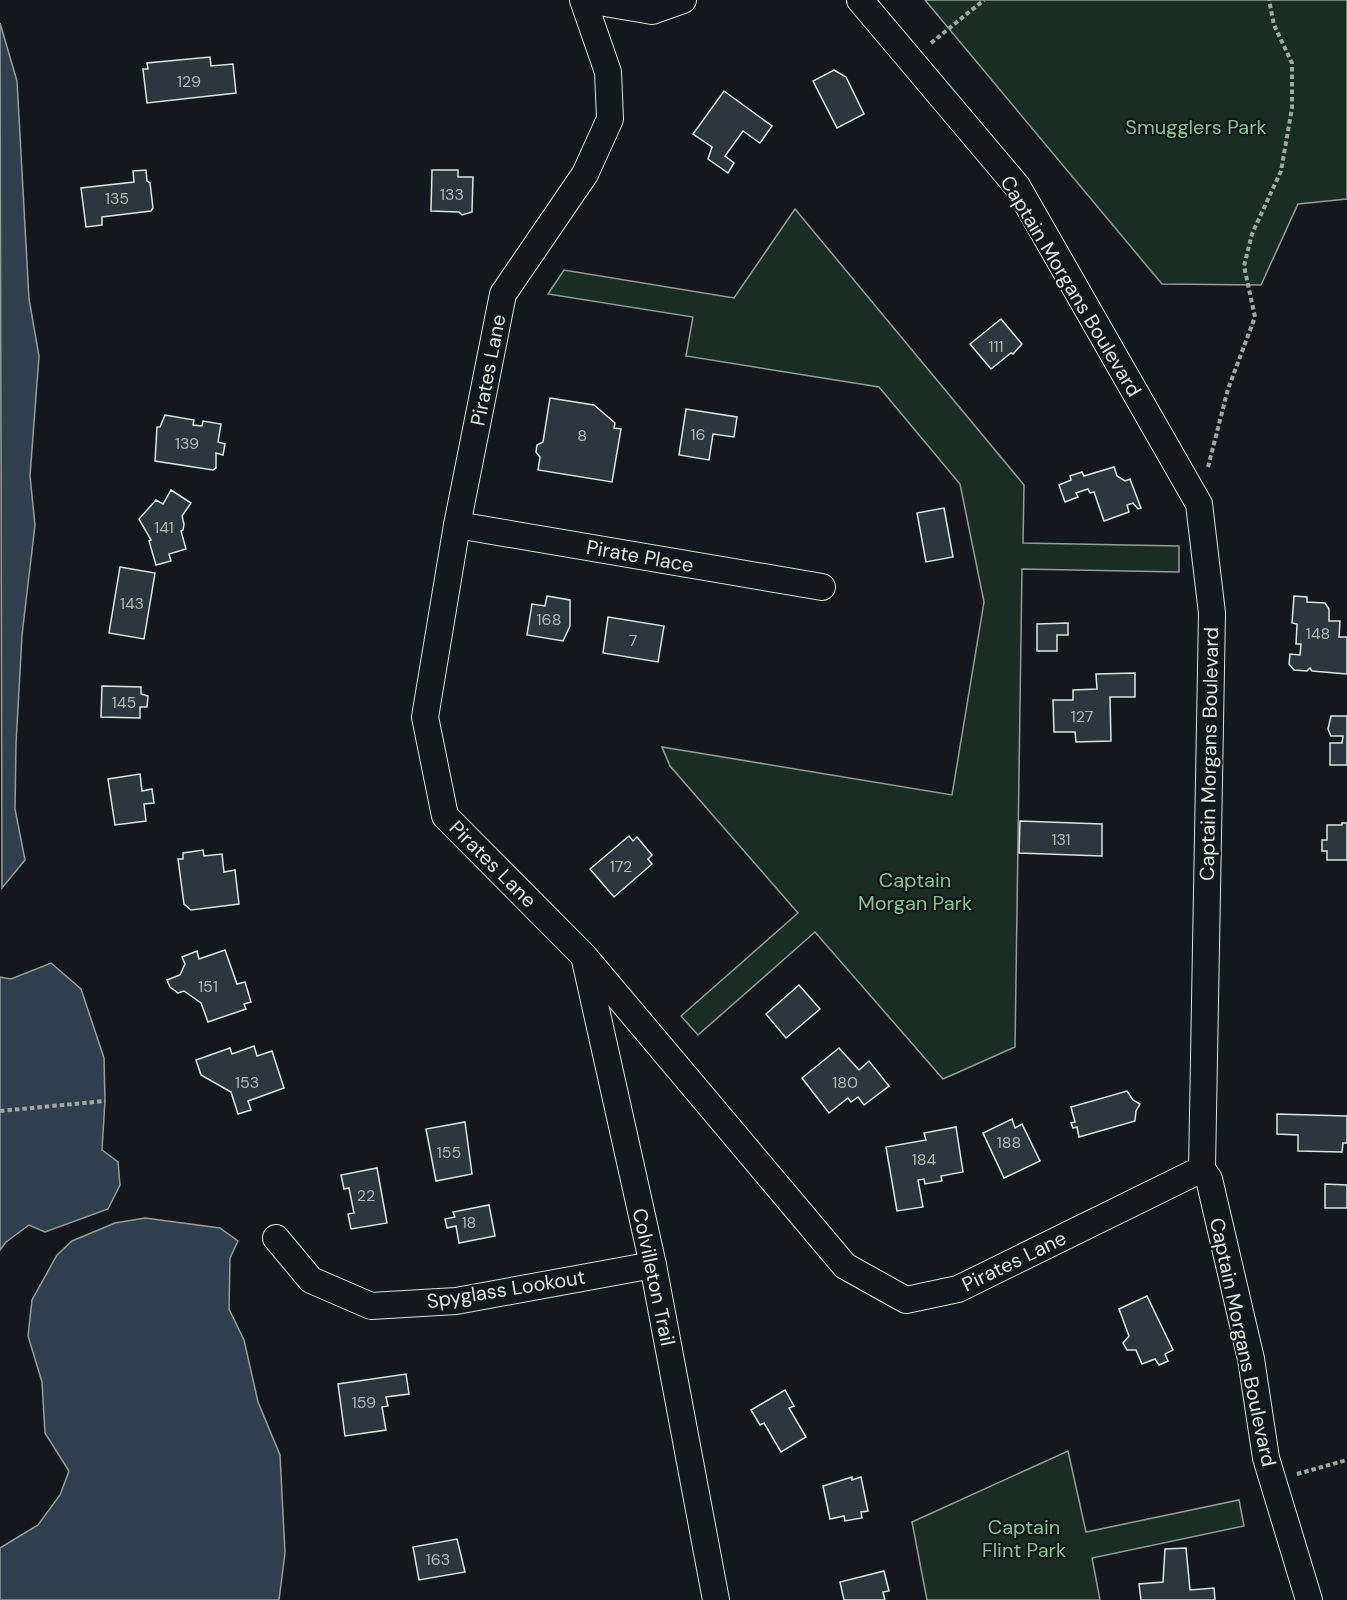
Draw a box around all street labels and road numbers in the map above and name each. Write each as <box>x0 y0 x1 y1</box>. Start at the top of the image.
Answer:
street label: Captain Morgans Boulevard <box>995 171 1147 401</box>
street label: Pirates Lane <box>464 312 512 428</box>
street label: Pirate Place <box>584 534 696 578</box>
street label: Captain Morgans Boulevard <box>1194 627 1224 881</box>
street label: Pirates Lane <box>444 815 542 913</box>
street label: Colvilleton Trail <box>627 1206 681 1348</box>
street label: Captain Morgans Boulevard <box>1204 1215 1282 1469</box>
street label: Pirates Lane <box>958 1225 1070 1297</box>
street label: Spyglass Lookout <box>425 1264 587 1314</box>

